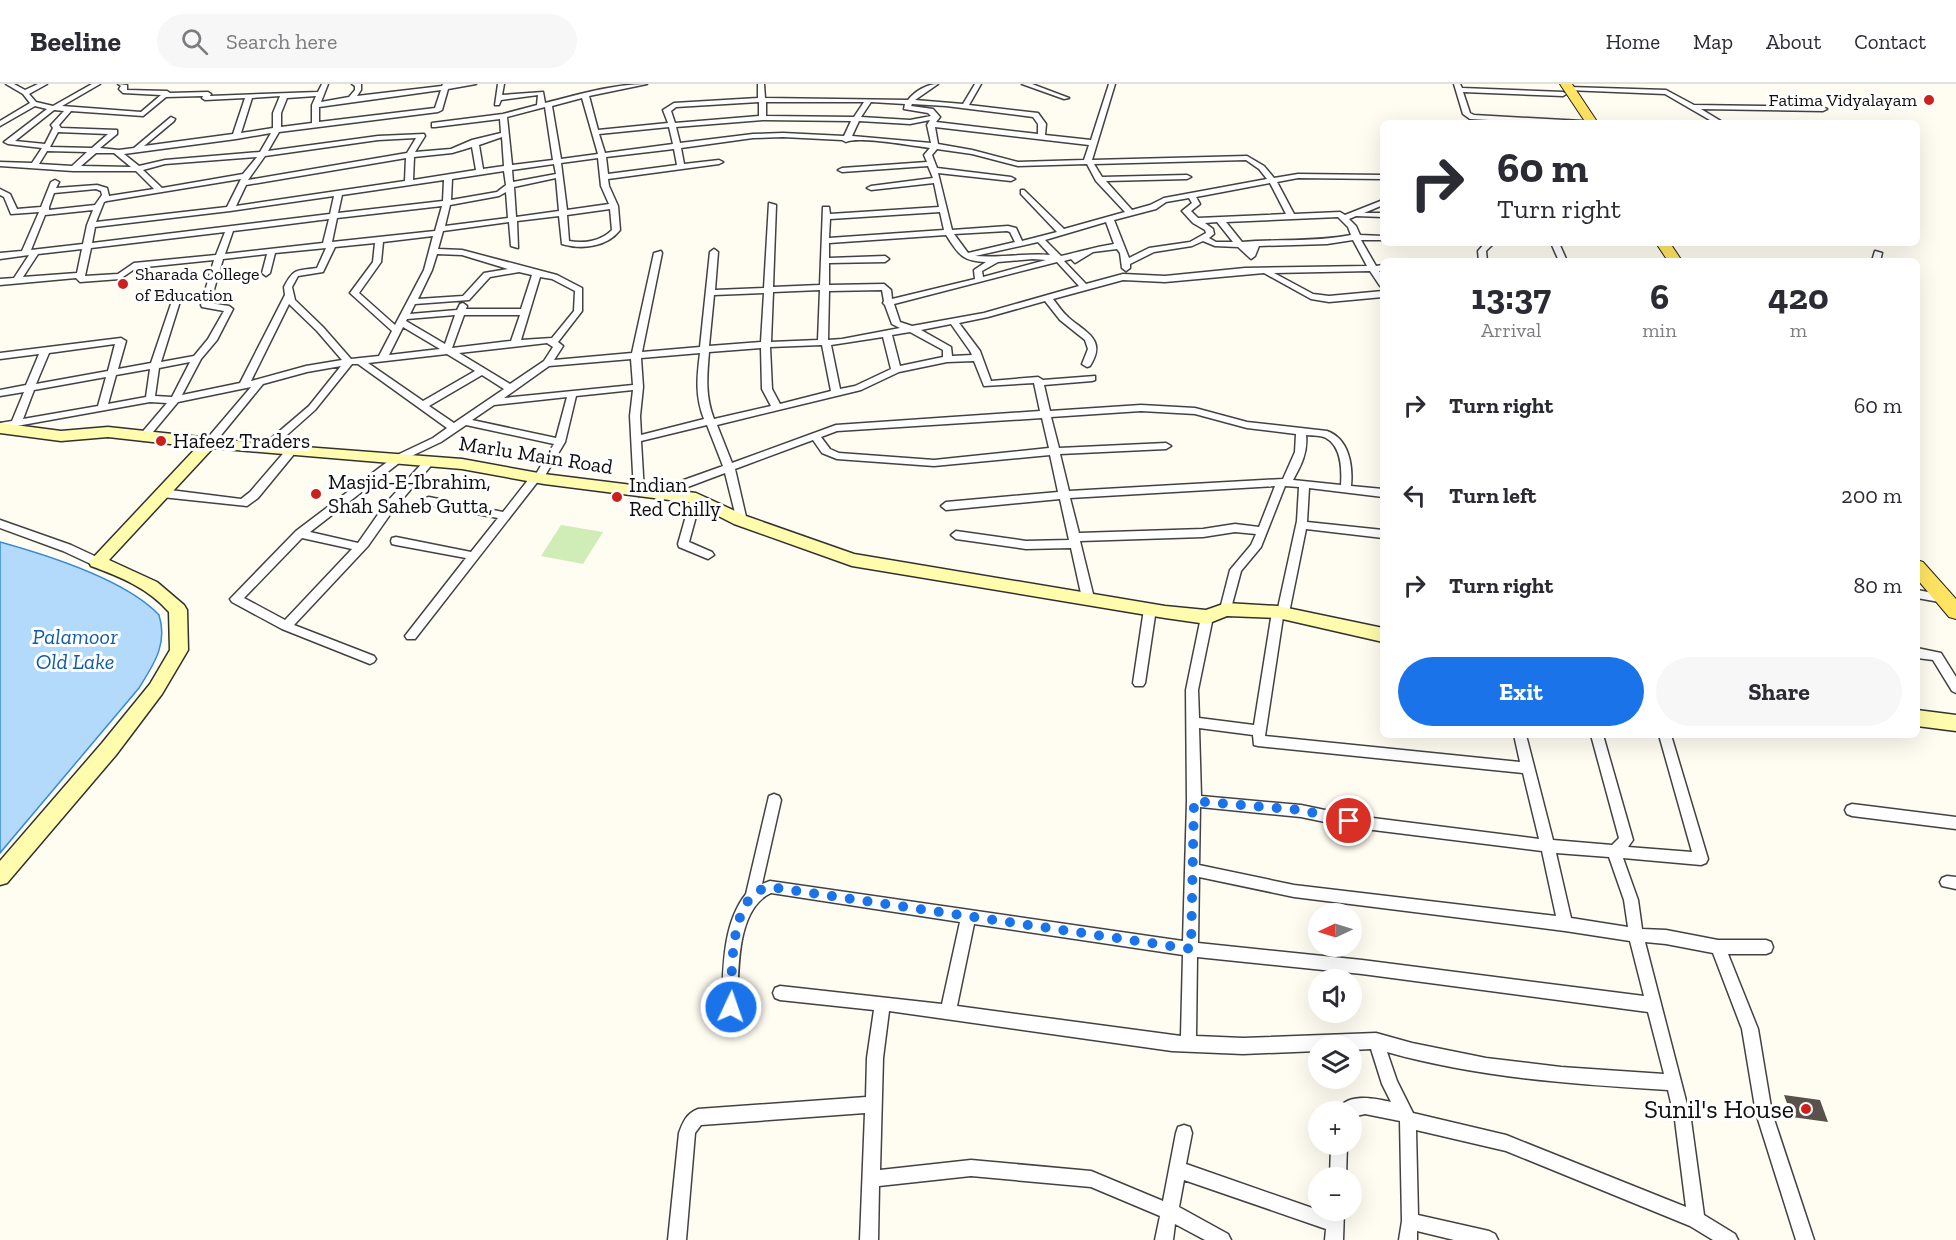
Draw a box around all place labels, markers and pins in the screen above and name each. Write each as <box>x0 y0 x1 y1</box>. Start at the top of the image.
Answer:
place label: Fatima Vidyalayam <box>1769 89 1917 111</box>
marker: Fatima Vidyalayam <box>1922 93 1936 107</box>
place label: Sharada College of Education <box>135 263 260 306</box>
marker: Sharada College of Education <box>116 277 130 291</box>
place label: Hafeez Traders <box>173 428 310 453</box>
marker: Hafeez Traders <box>154 434 168 448</box>
place label: Masjid-E-Ibrahim, Shah Saheb Gutta, <box>328 469 493 518</box>
place label: Indian Red Chilly <box>629 472 721 521</box>
marker: Masjid-E-Ibrahim, Shah Saheb Gutta, <box>309 487 323 501</box>
marker: Indian Red Chilly <box>610 490 624 504</box>
pin <box>1323 795 1374 846</box>
place label: Sunil's House <box>1644 1093 1794 1125</box>
marker: Sunil's House <box>1799 1102 1813 1116</box>

